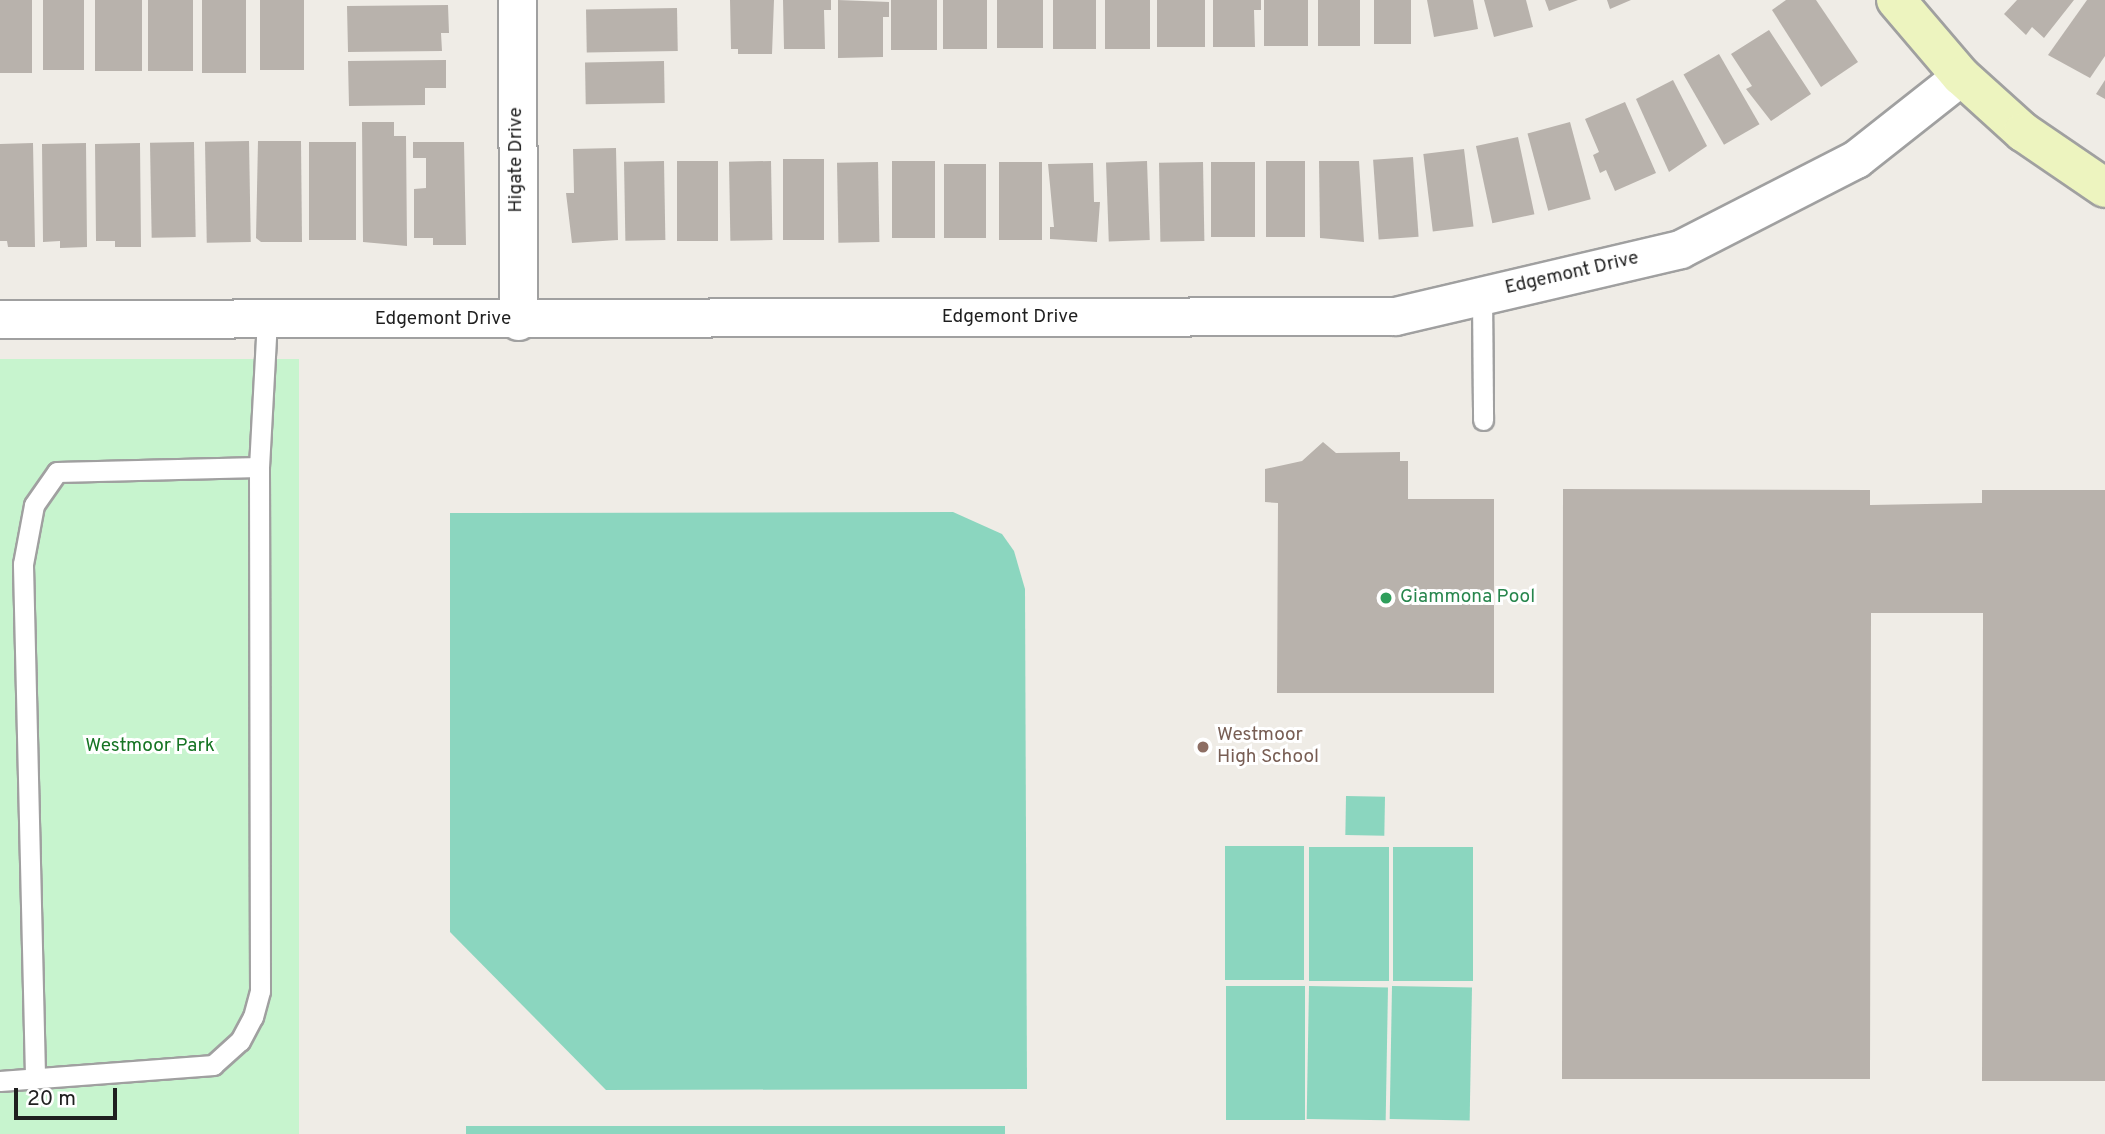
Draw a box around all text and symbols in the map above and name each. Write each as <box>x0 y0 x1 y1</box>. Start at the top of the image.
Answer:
street label: Higate Drive <box>506 107 528 213</box>
street label: Edgemont Drive <box>1503 248 1641 300</box>
street label: Edgemont Drive <box>942 307 1078 329</box>
street label: Edgemont Drive <box>375 309 511 331</box>
place label: Giammona Pool <box>1400 587 1535 609</box>
marker: Giammona Pool <box>1378 590 1394 606</box>
place label: Westmoor High School <box>1217 725 1319 769</box>
park label: Westmoor Park <box>85 736 215 758</box>
marker: Westmoor High School <box>1195 739 1211 755</box>
scale bar <box>18 1074 121 1118</box>
text: 20 m <box>27 1086 76 1113</box>

